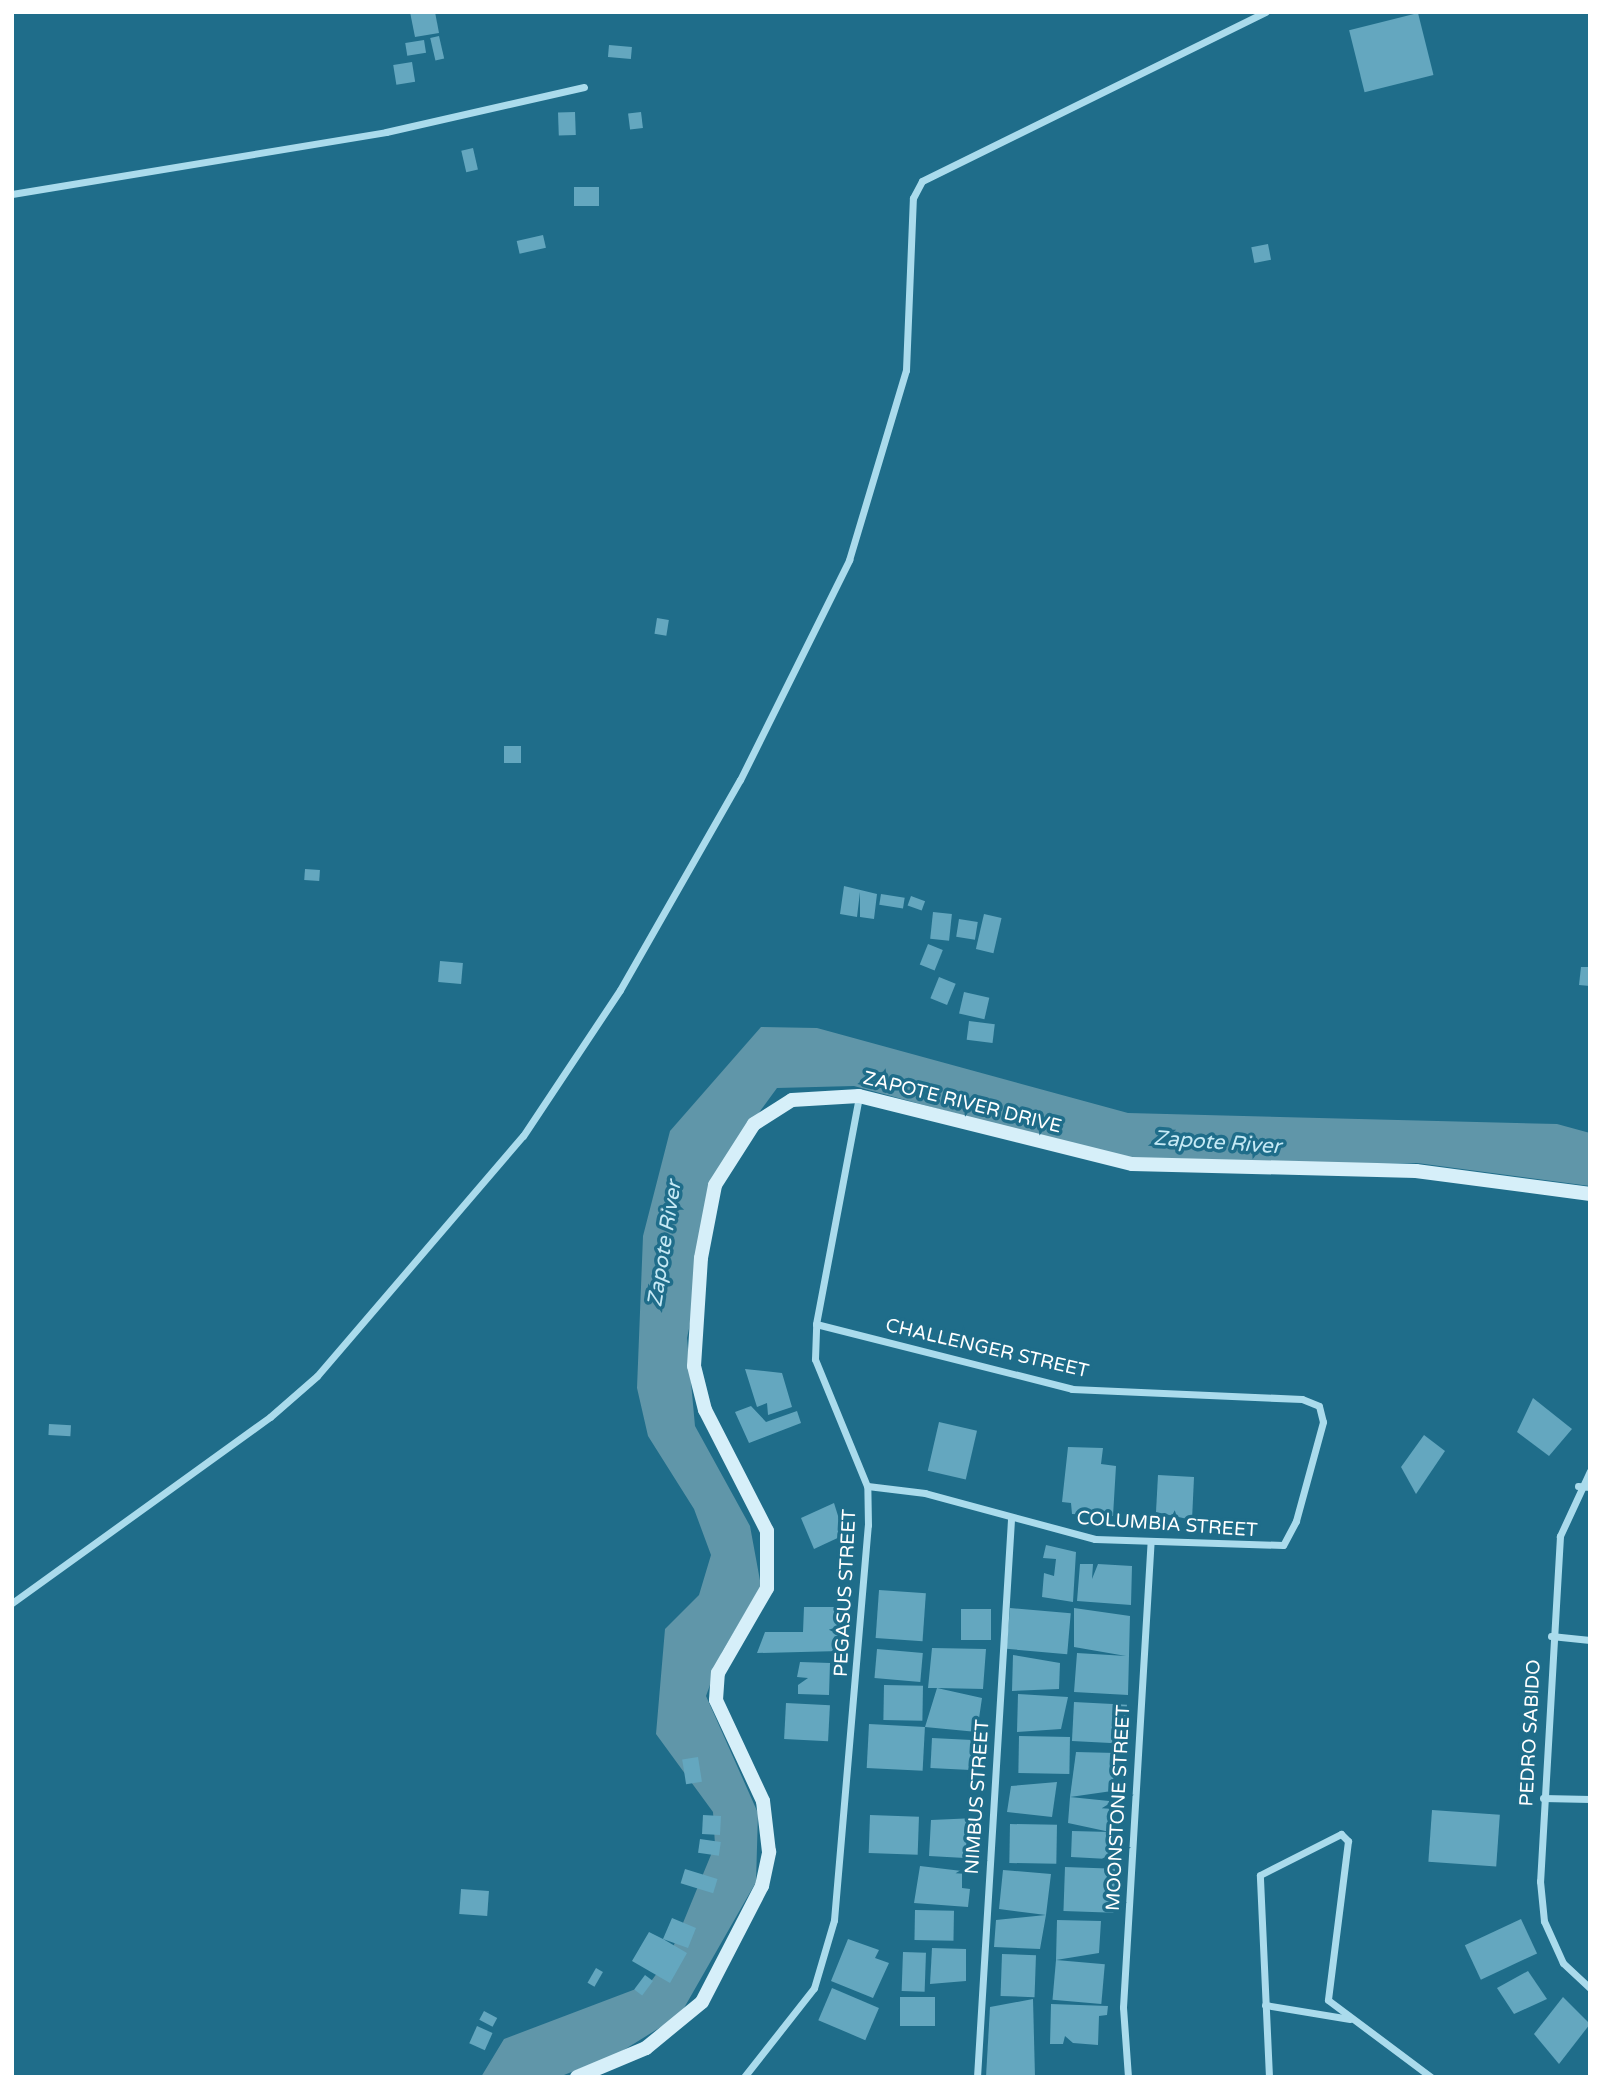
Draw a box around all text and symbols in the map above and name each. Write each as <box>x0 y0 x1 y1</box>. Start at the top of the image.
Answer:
street label: ZAPOTE RIVER DRIVE <box>860 1067 1064 1139</box>
water label: Zapote River <box>1153 1126 1281 1160</box>
water label: Zapote River <box>643 1179 687 1309</box>
street label: CHALLENGER STREET <box>883 1315 1091 1383</box>
street label: COLUMBIA STREET <box>1076 1507 1258 1543</box>
street label: PEGASUS STREET <box>830 1509 862 1677</box>
street label: PEDRO SABIDO <box>1516 1659 1546 1807</box>
street label: MOONSTONE STREET <box>1102 1704 1136 1912</box>
street label: NIMBUS STREET <box>961 1719 995 1875</box>

